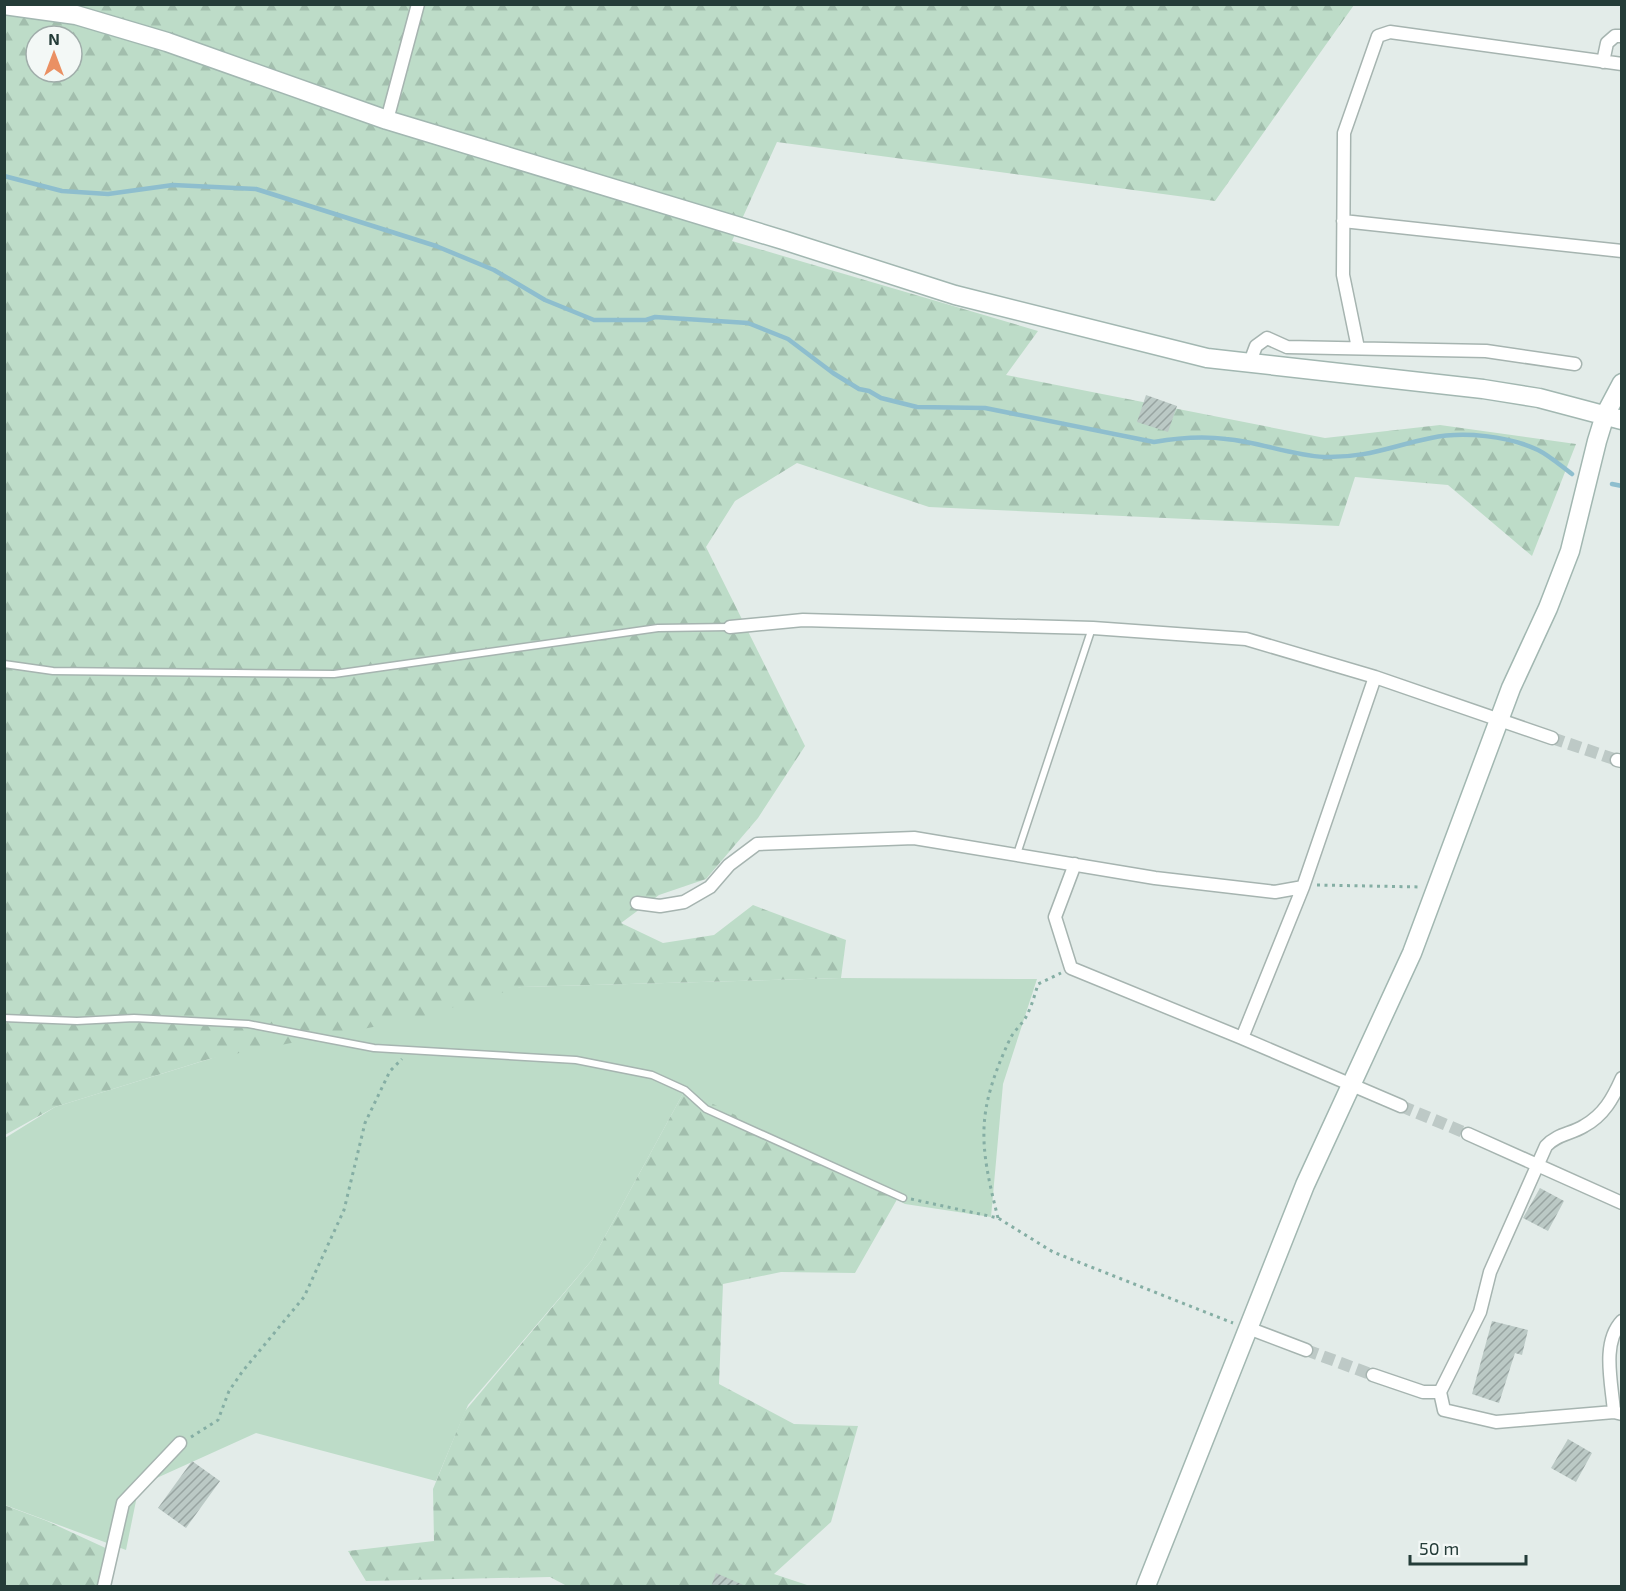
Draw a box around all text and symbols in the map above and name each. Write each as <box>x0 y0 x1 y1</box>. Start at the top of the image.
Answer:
north arrow <box>24 24 84 84</box>
text: N <box>48 29 60 48</box>
scale bar <box>1410 1528 1526 1566</box>
text: 50 m <box>1419 1537 1459 1559</box>

